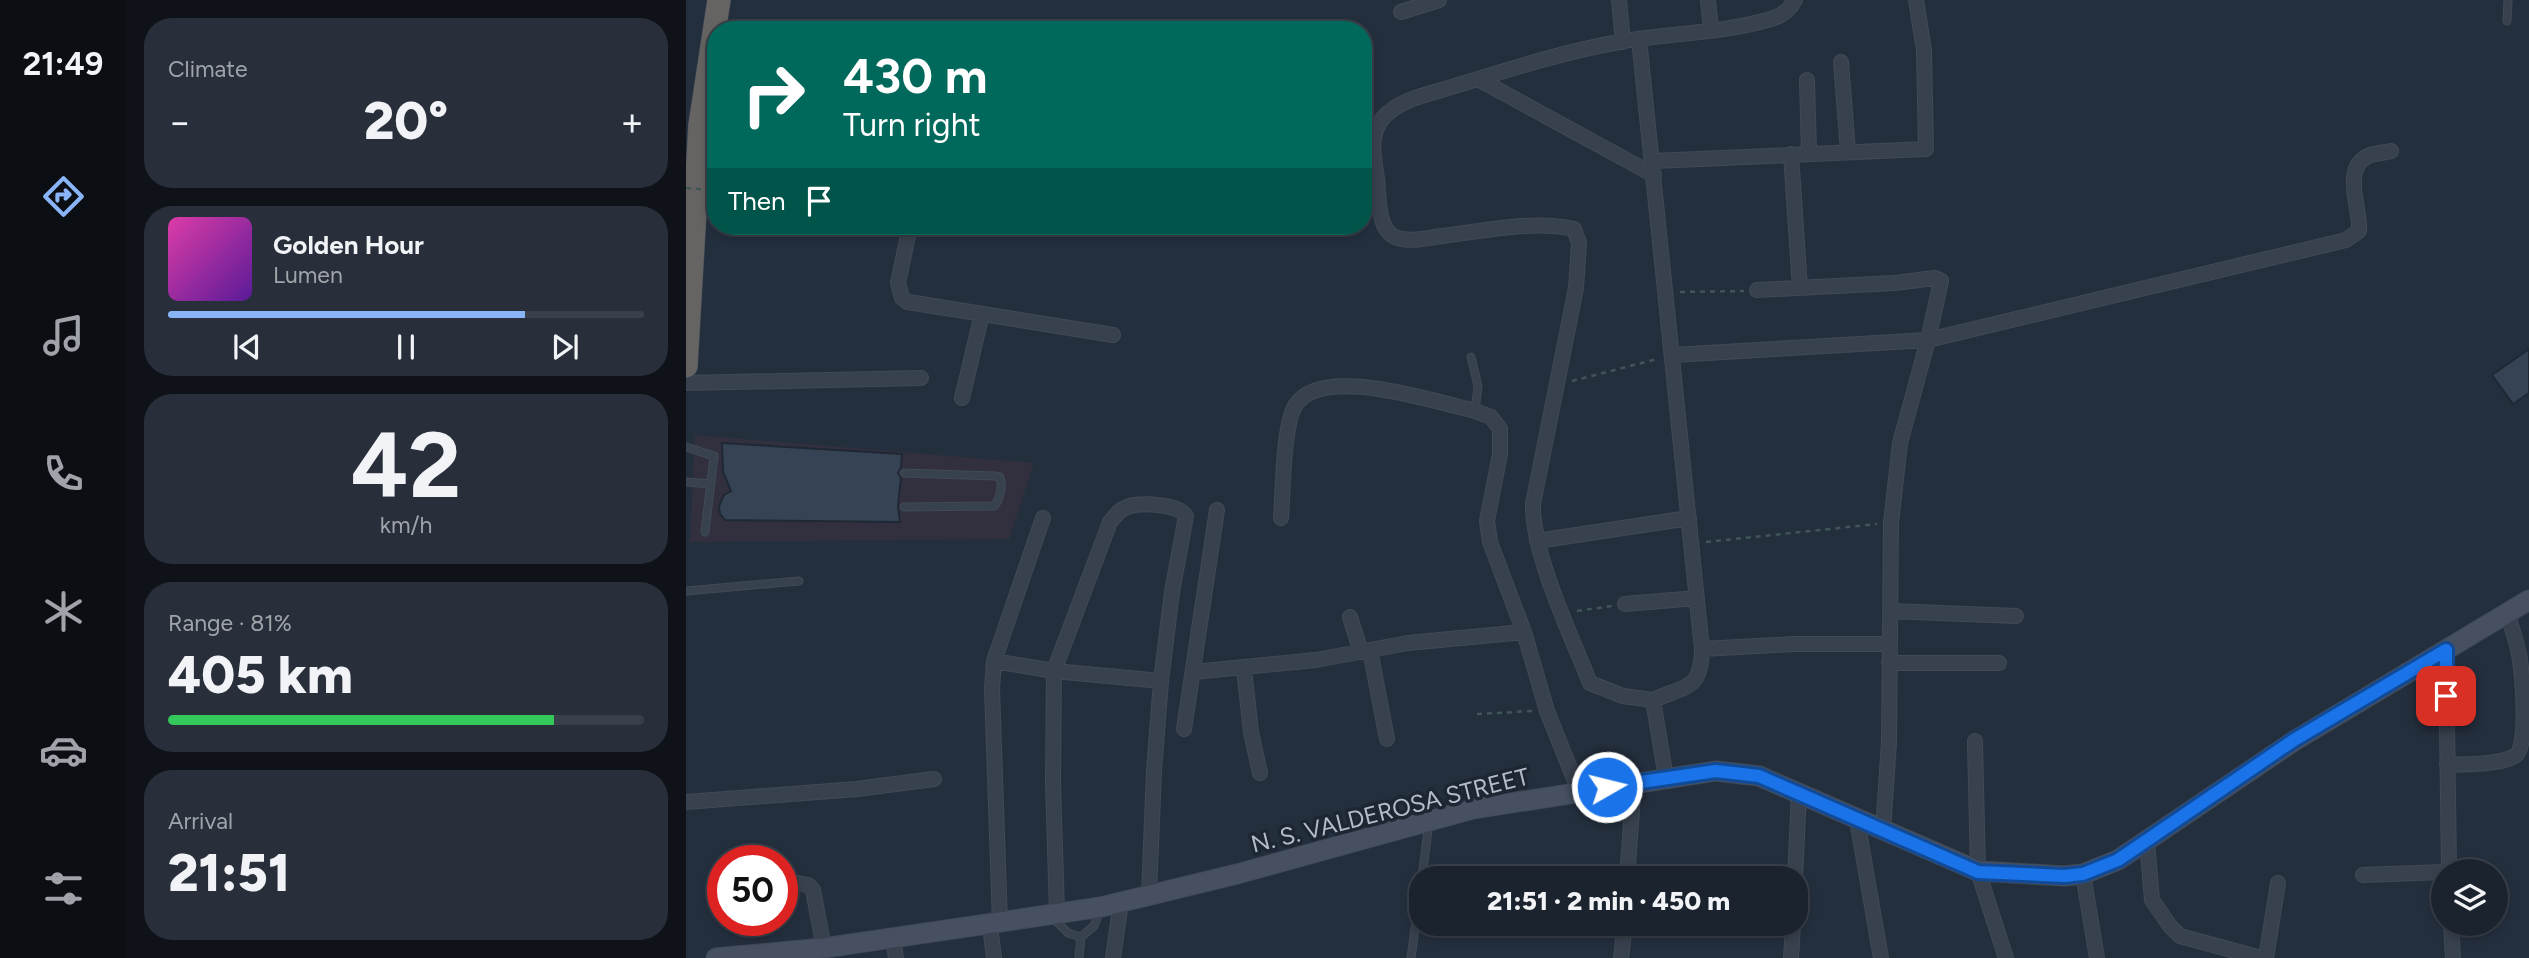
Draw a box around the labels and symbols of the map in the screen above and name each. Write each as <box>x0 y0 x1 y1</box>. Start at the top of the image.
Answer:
pin <box>2416 666 2476 726</box>
position arrow <box>1570 750 1644 824</box>
street label: N. S. VALDEROSA STREET <box>1248 761 1532 859</box>
speed limit sign: 50 <box>707 845 798 936</box>

